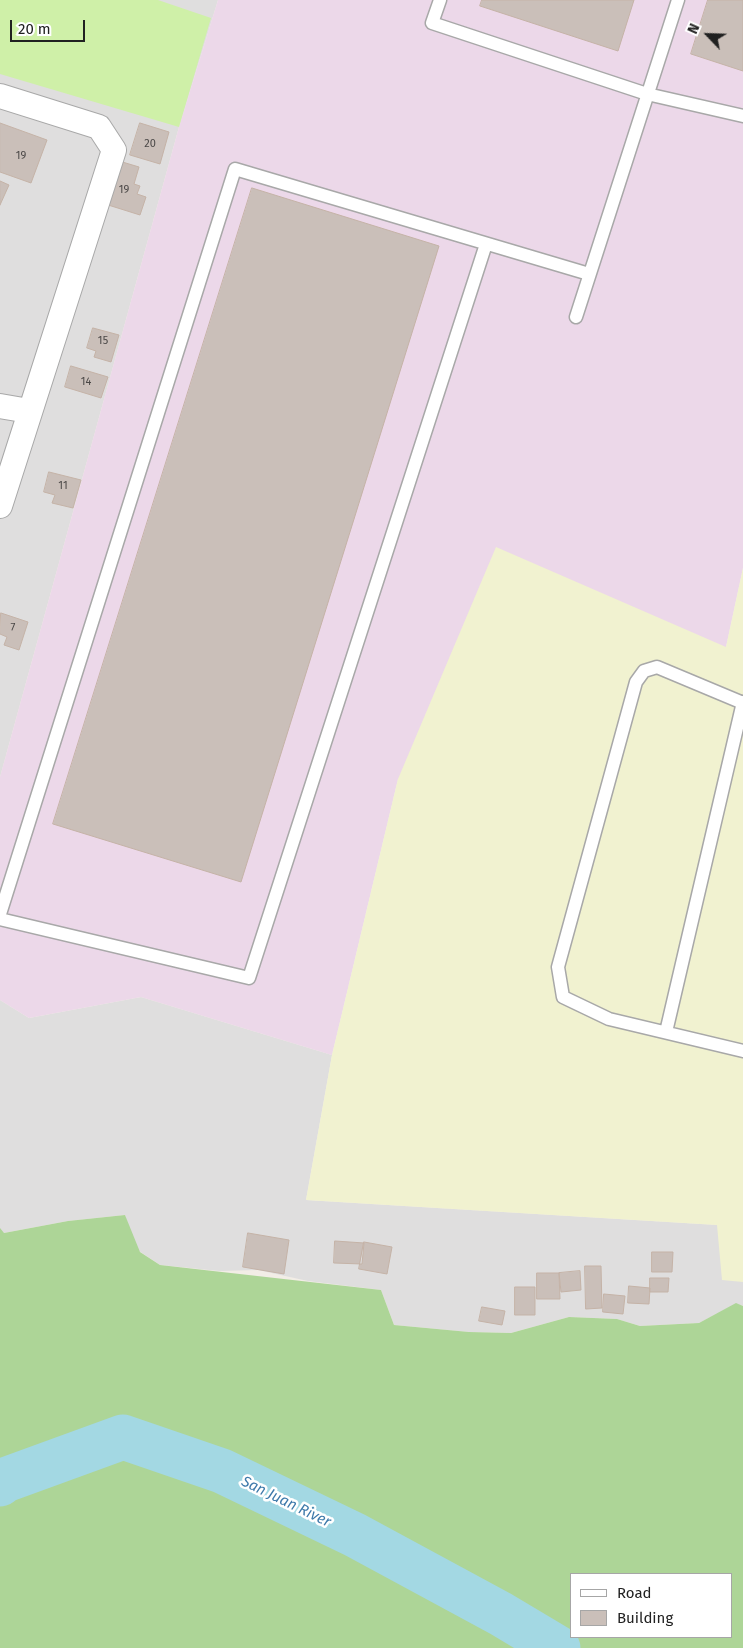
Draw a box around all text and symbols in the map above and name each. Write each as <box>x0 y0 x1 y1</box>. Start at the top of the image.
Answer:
scale bar <box>12 10 88 42</box>
north arrow <box>683 10 733 60</box>
text: 20 m <box>18 20 51 38</box>
text: N <box>684 21 703 36</box>
house number: 20 <box>144 137 156 151</box>
house number: 19 <box>16 149 26 163</box>
house number: 19 <box>119 183 129 197</box>
house number: 15 <box>98 334 108 348</box>
house number: 14 <box>81 375 91 389</box>
house number: 11 <box>58 479 68 493</box>
house number: 7 <box>11 621 15 635</box>
water label: San Juan River <box>238 1473 334 1531</box>
legend <box>570 1573 733 1638</box>
text: Road <box>617 1584 652 1602</box>
text: Building <box>617 1609 673 1627</box>

